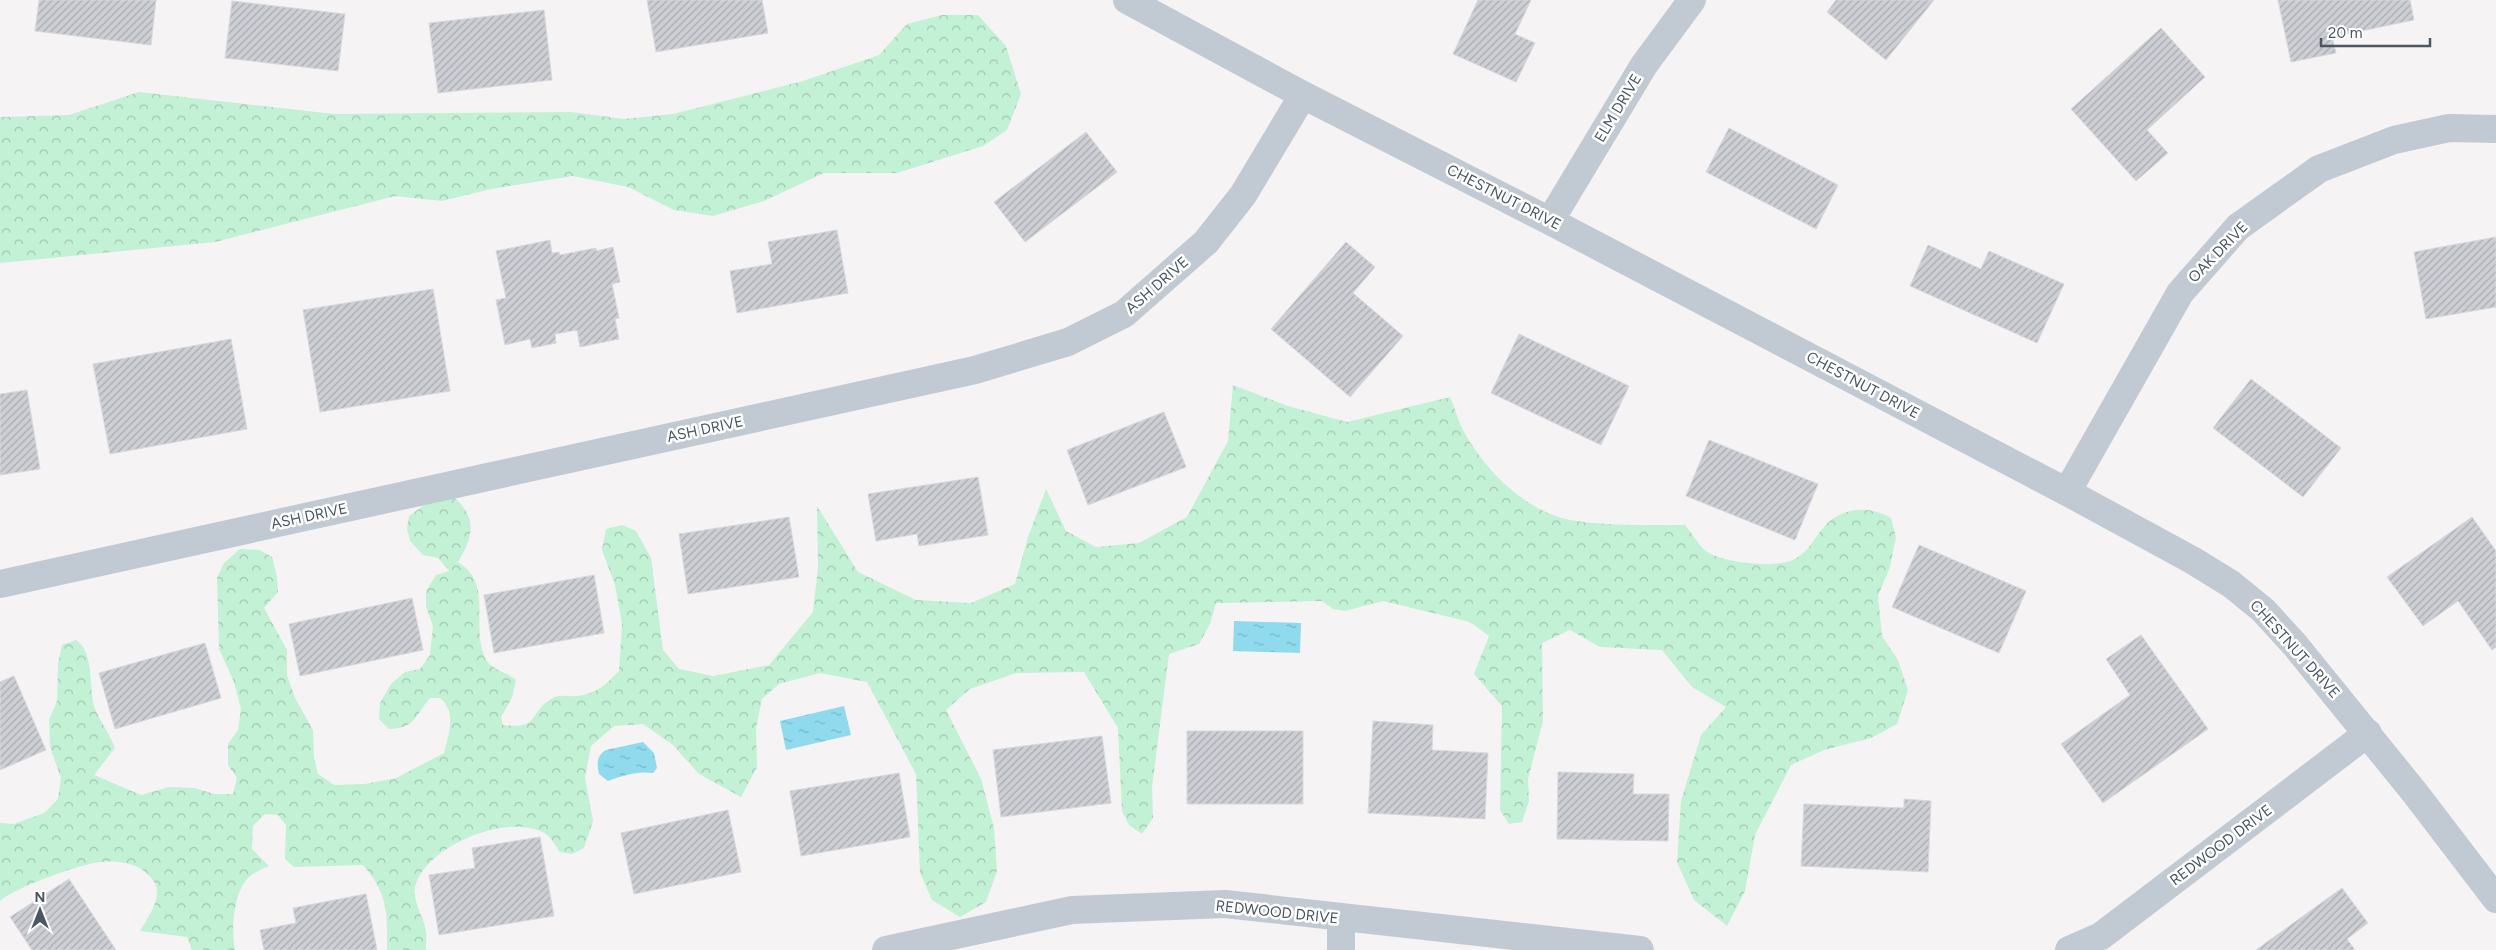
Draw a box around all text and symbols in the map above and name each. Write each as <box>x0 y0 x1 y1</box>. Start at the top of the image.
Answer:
scale bar <box>2321 15 2430 47</box>
text: 20 m <box>2328 24 2362 42</box>
street label: ELM DRIVE <box>1591 71 1645 145</box>
street label: CHESTNUT DRIVE <box>1444 160 1564 234</box>
street label: OAK DRIVE <box>2185 218 2251 286</box>
street label: ASH DRIVE <box>1122 253 1192 317</box>
street label: CHESTNUT DRIVE <box>1803 348 1923 422</box>
street label: ASH DRIVE <box>665 412 745 446</box>
street label: ASH DRIVE <box>269 499 349 533</box>
street label: CHESTNUT DRIVE <box>2246 596 2344 702</box>
street label: REDWOOD DRIVE <box>2166 801 2276 889</box>
north arrow <box>15 885 65 935</box>
text: N <box>35 889 45 906</box>
street label: REDWOOD DRIVE <box>1215 897 1339 927</box>

